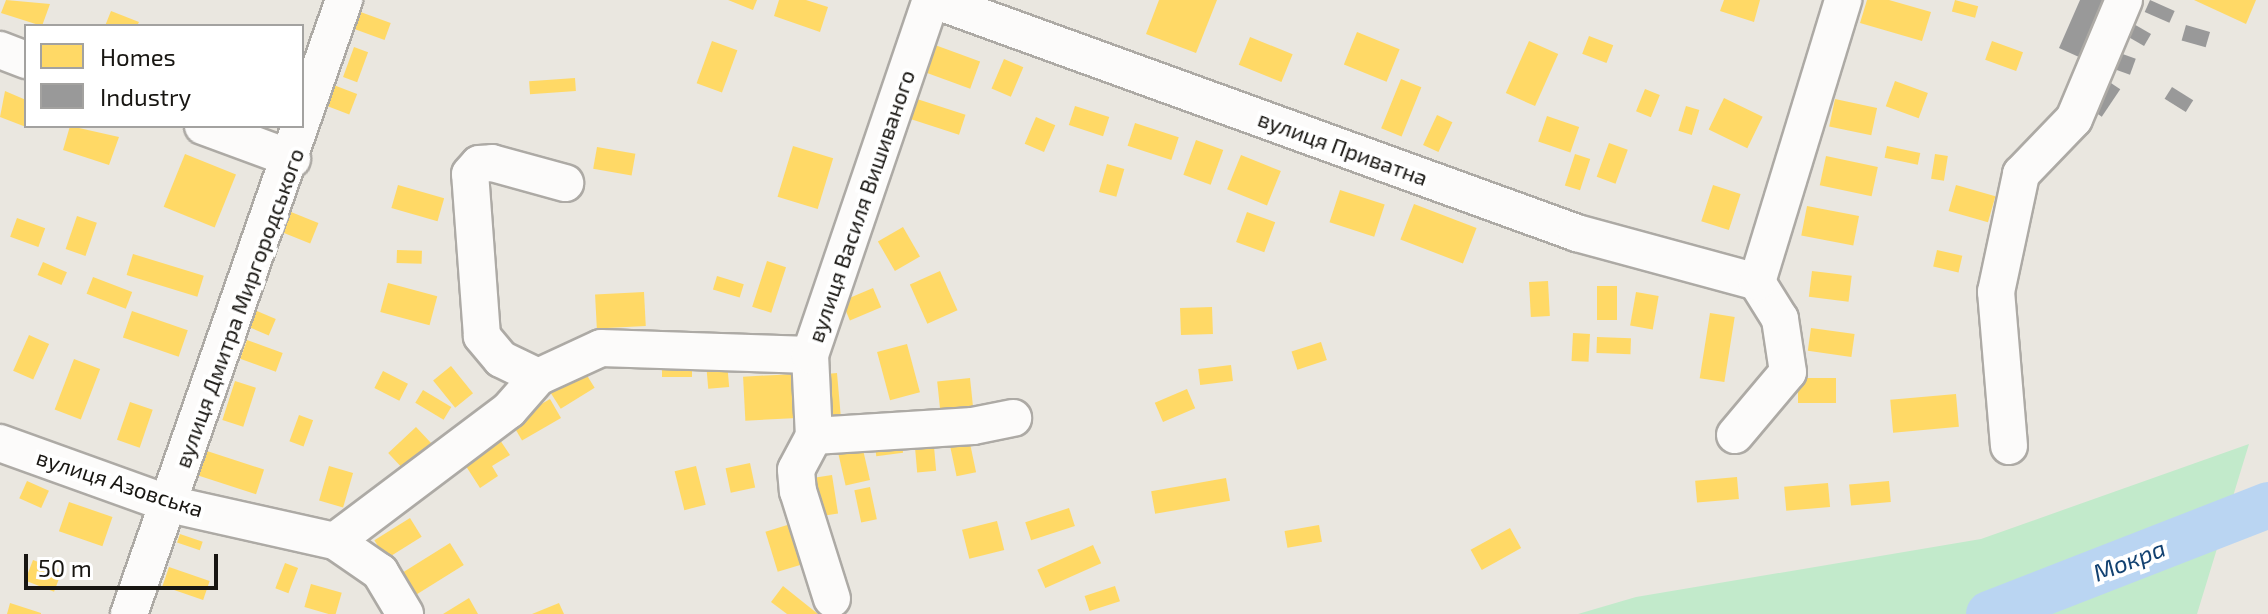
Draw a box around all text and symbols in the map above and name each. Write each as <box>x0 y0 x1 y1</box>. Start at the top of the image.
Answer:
legend <box>24 24 304 128</box>
text: Homes <box>100 42 176 71</box>
street label: вулиця Василя Вишиваного <box>802 66 920 346</box>
text: Industry <box>100 82 191 111</box>
street label: вулиця Приватна <box>1255 105 1431 191</box>
street label: вулиця Дмитра Миргородського <box>169 145 309 471</box>
street label: вулиця Азовська <box>33 444 207 522</box>
water label: Мокра <box>2089 533 2169 587</box>
scale bar <box>28 538 222 588</box>
text: 50 m <box>38 553 92 582</box>

